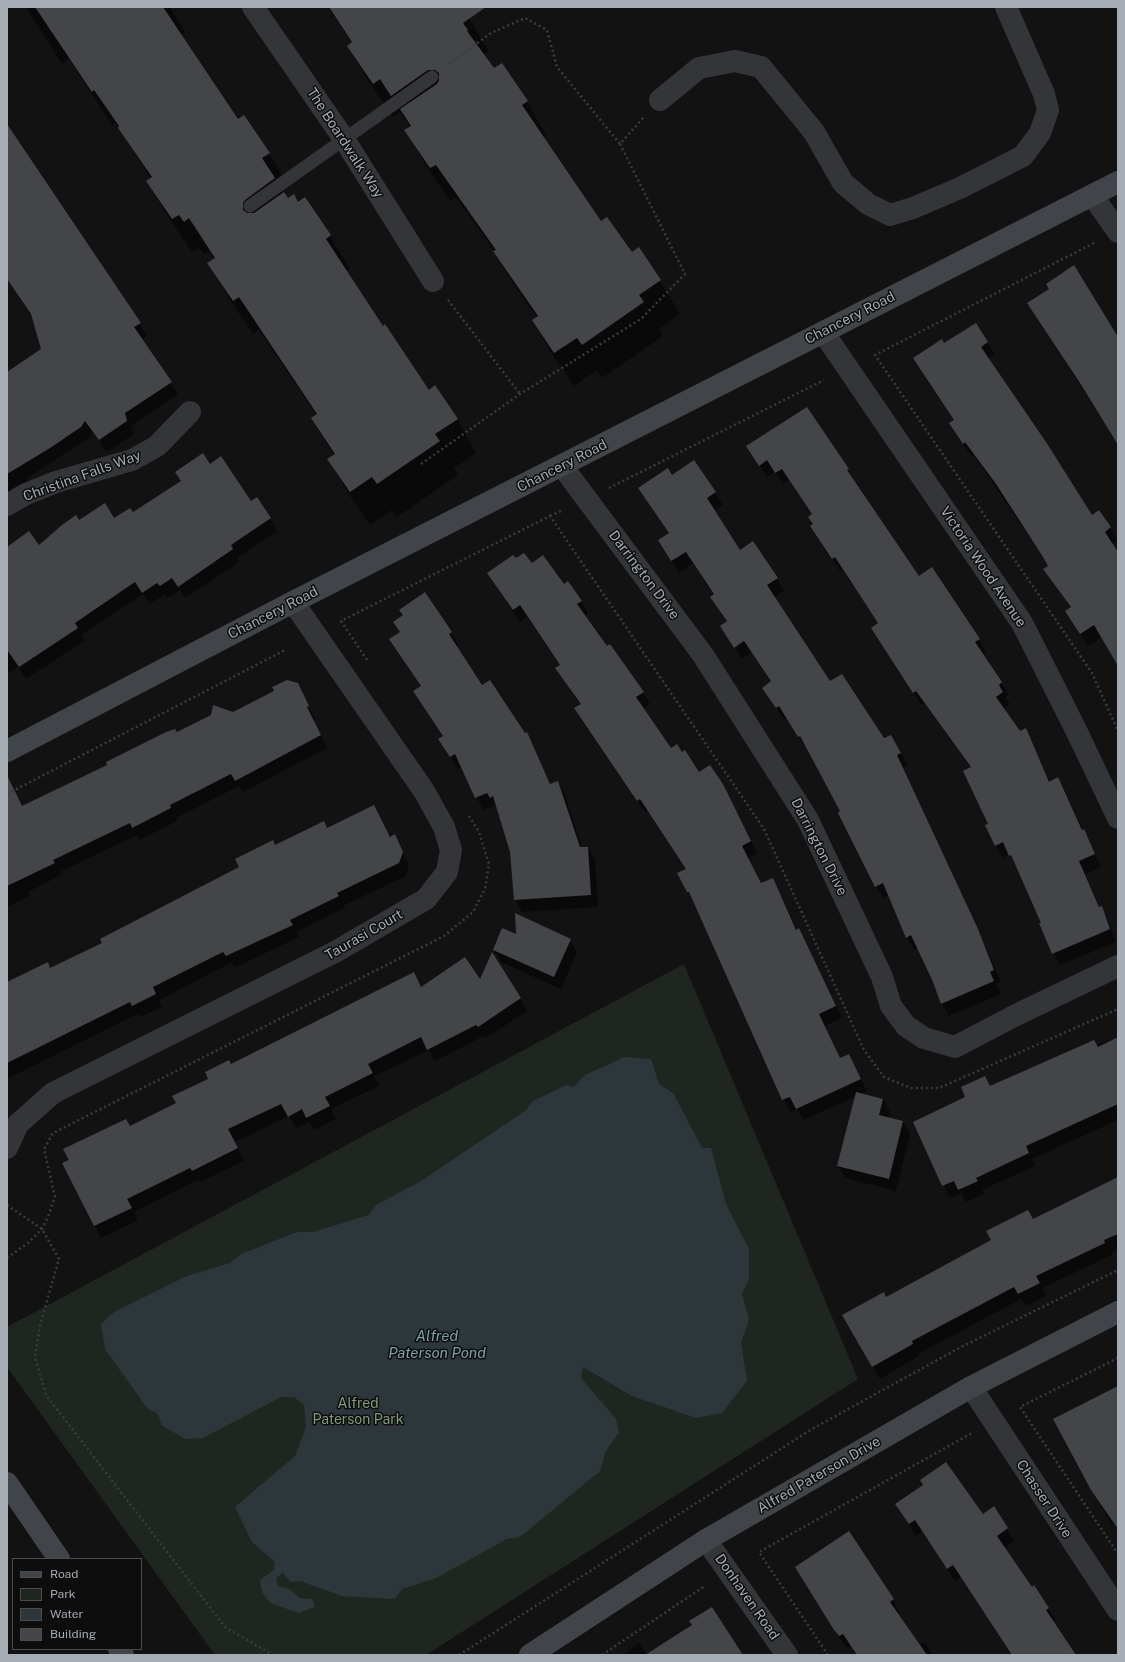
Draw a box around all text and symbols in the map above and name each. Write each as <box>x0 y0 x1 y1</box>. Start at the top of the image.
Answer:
street label: The Boardwalk Way <box>303 85 387 201</box>
street label: Chancery Road <box>802 288 898 348</box>
street label: Chancery Road <box>514 436 610 496</box>
street label: Christina Falls Way <box>21 447 143 505</box>
street label: Victoria Wood Avenue <box>936 504 1030 630</box>
street label: Darrington Drive <box>605 527 683 623</box>
street label: Chancery Road <box>225 583 321 643</box>
street label: Darrington Drive <box>787 796 851 898</box>
street label: Taurasi Court <box>322 906 406 964</box>
water label: Alfred Paterson Pond <box>388 1327 486 1362</box>
park label: Alfred Paterson Park <box>312 1396 404 1428</box>
street label: Alfred Paterson Drive <box>754 1433 884 1517</box>
street label: Chasser Drive <box>1012 1457 1076 1541</box>
street label: Donhaven Road <box>711 1551 783 1643</box>
legend <box>12 1558 142 1650</box>
text: Road <box>50 1567 78 1581</box>
text: Park <box>50 1587 76 1601</box>
text: Water <box>50 1607 83 1621</box>
text: Building <box>50 1627 96 1641</box>

